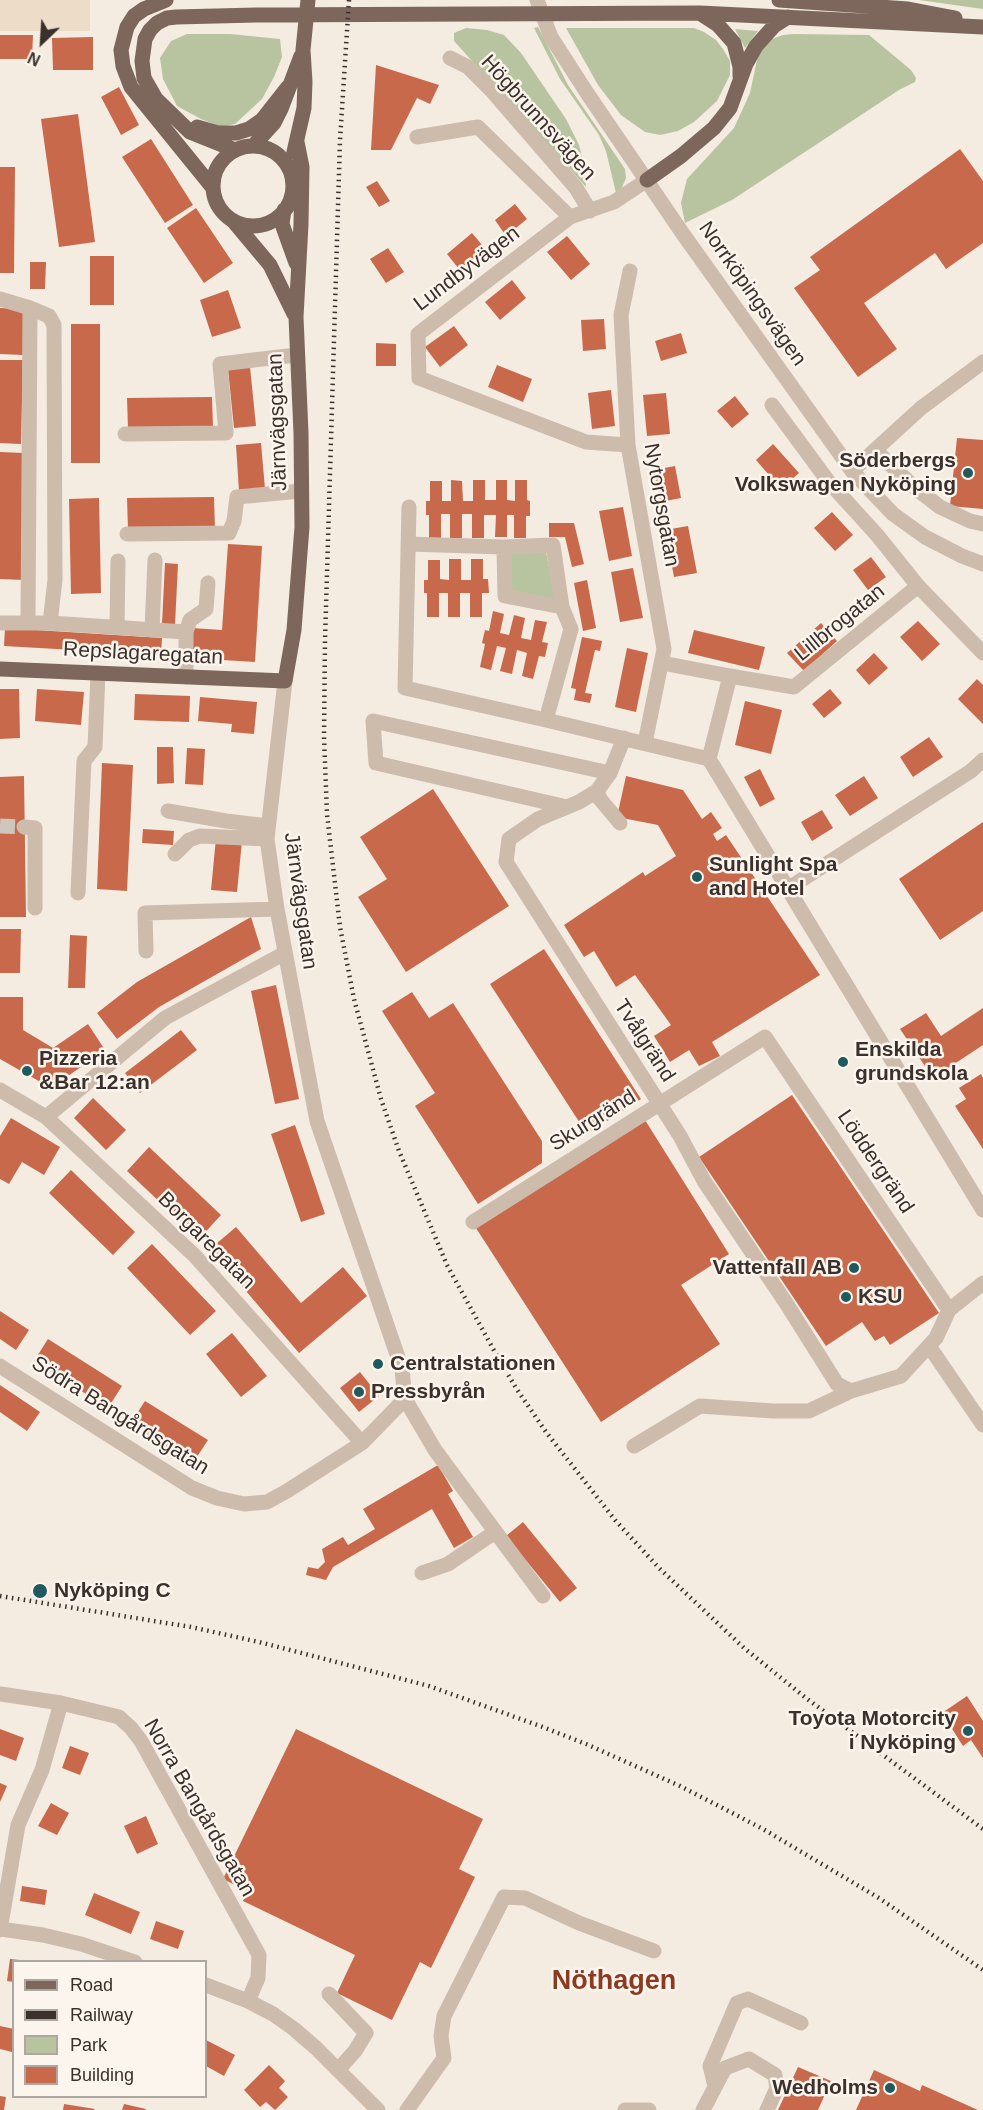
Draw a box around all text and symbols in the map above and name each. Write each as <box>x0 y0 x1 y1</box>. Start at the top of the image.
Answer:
north arrow <box>12 12 72 72</box>
text: N <box>25 49 43 69</box>
street label: Högbrunnsvägen <box>475 50 601 186</box>
street label: Norrköpingsvägen <box>693 217 811 371</box>
street label: Lundbyvägen <box>409 221 525 317</box>
street label: Järnvägsgatan <box>263 353 293 491</box>
street label: Nytorgsgatan <box>638 441 684 569</box>
place label: Söderbergs Volkswagen Nyköping <box>735 448 956 498</box>
marker: Söderbergs Volkswagen Nyköping <box>961 466 975 480</box>
street label: Lillbrogatan <box>790 579 890 667</box>
street label: Repslagaregatan <box>62 637 224 671</box>
street label: Järnvägsgatan <box>278 831 322 971</box>
place label: Sunlight Spa and Hotel <box>709 852 837 902</box>
marker: Sunlight Spa and Hotel <box>690 870 704 884</box>
street label: Tvålgränd <box>608 995 680 1087</box>
place label: Enskilda grundskola <box>855 1037 968 1087</box>
place label: Pizzeria &Bar 12:an <box>39 1046 150 1096</box>
marker: Enskilda grundskola <box>836 1055 850 1069</box>
marker: Pizzeria &Bar 12:an <box>20 1064 34 1078</box>
street label: Skurgränd <box>545 1085 641 1157</box>
street label: Löddergränd <box>831 1106 919 1218</box>
street label: Borgaregatan <box>152 1187 260 1295</box>
place label: Vattenfall AB <box>712 1255 842 1281</box>
marker: Vattenfall AB <box>847 1261 861 1275</box>
place label: KSU <box>858 1284 902 1310</box>
marker: KSU <box>839 1290 853 1304</box>
street label: Södra Bangårdsgatan <box>27 1351 213 1481</box>
place label: Centralstationen <box>390 1351 556 1377</box>
marker: Centralstationen <box>371 1357 385 1371</box>
place label: Pressbyrån <box>371 1379 485 1405</box>
marker: Pressbyrån <box>352 1385 366 1399</box>
place label: Nyköping C <box>54 1578 171 1604</box>
marker: Nyköping C <box>31 1582 49 1600</box>
place label: Toyota Motorcity i Nyköping <box>788 1706 956 1756</box>
street label: Norra Bangårdsgatan <box>138 1715 260 1901</box>
marker: Toyota Motorcity i Nyköping <box>961 1724 975 1738</box>
legend <box>12 1960 207 2098</box>
district label: Nöthagen <box>552 1966 676 1998</box>
text: Road <box>70 1975 113 1995</box>
text: Railway <box>70 2005 133 2025</box>
text: Park <box>70 2035 107 2055</box>
text: Building <box>70 2065 134 2085</box>
place label: Wedholms <box>772 2075 878 2101</box>
marker: Wedholms <box>883 2081 897 2095</box>

